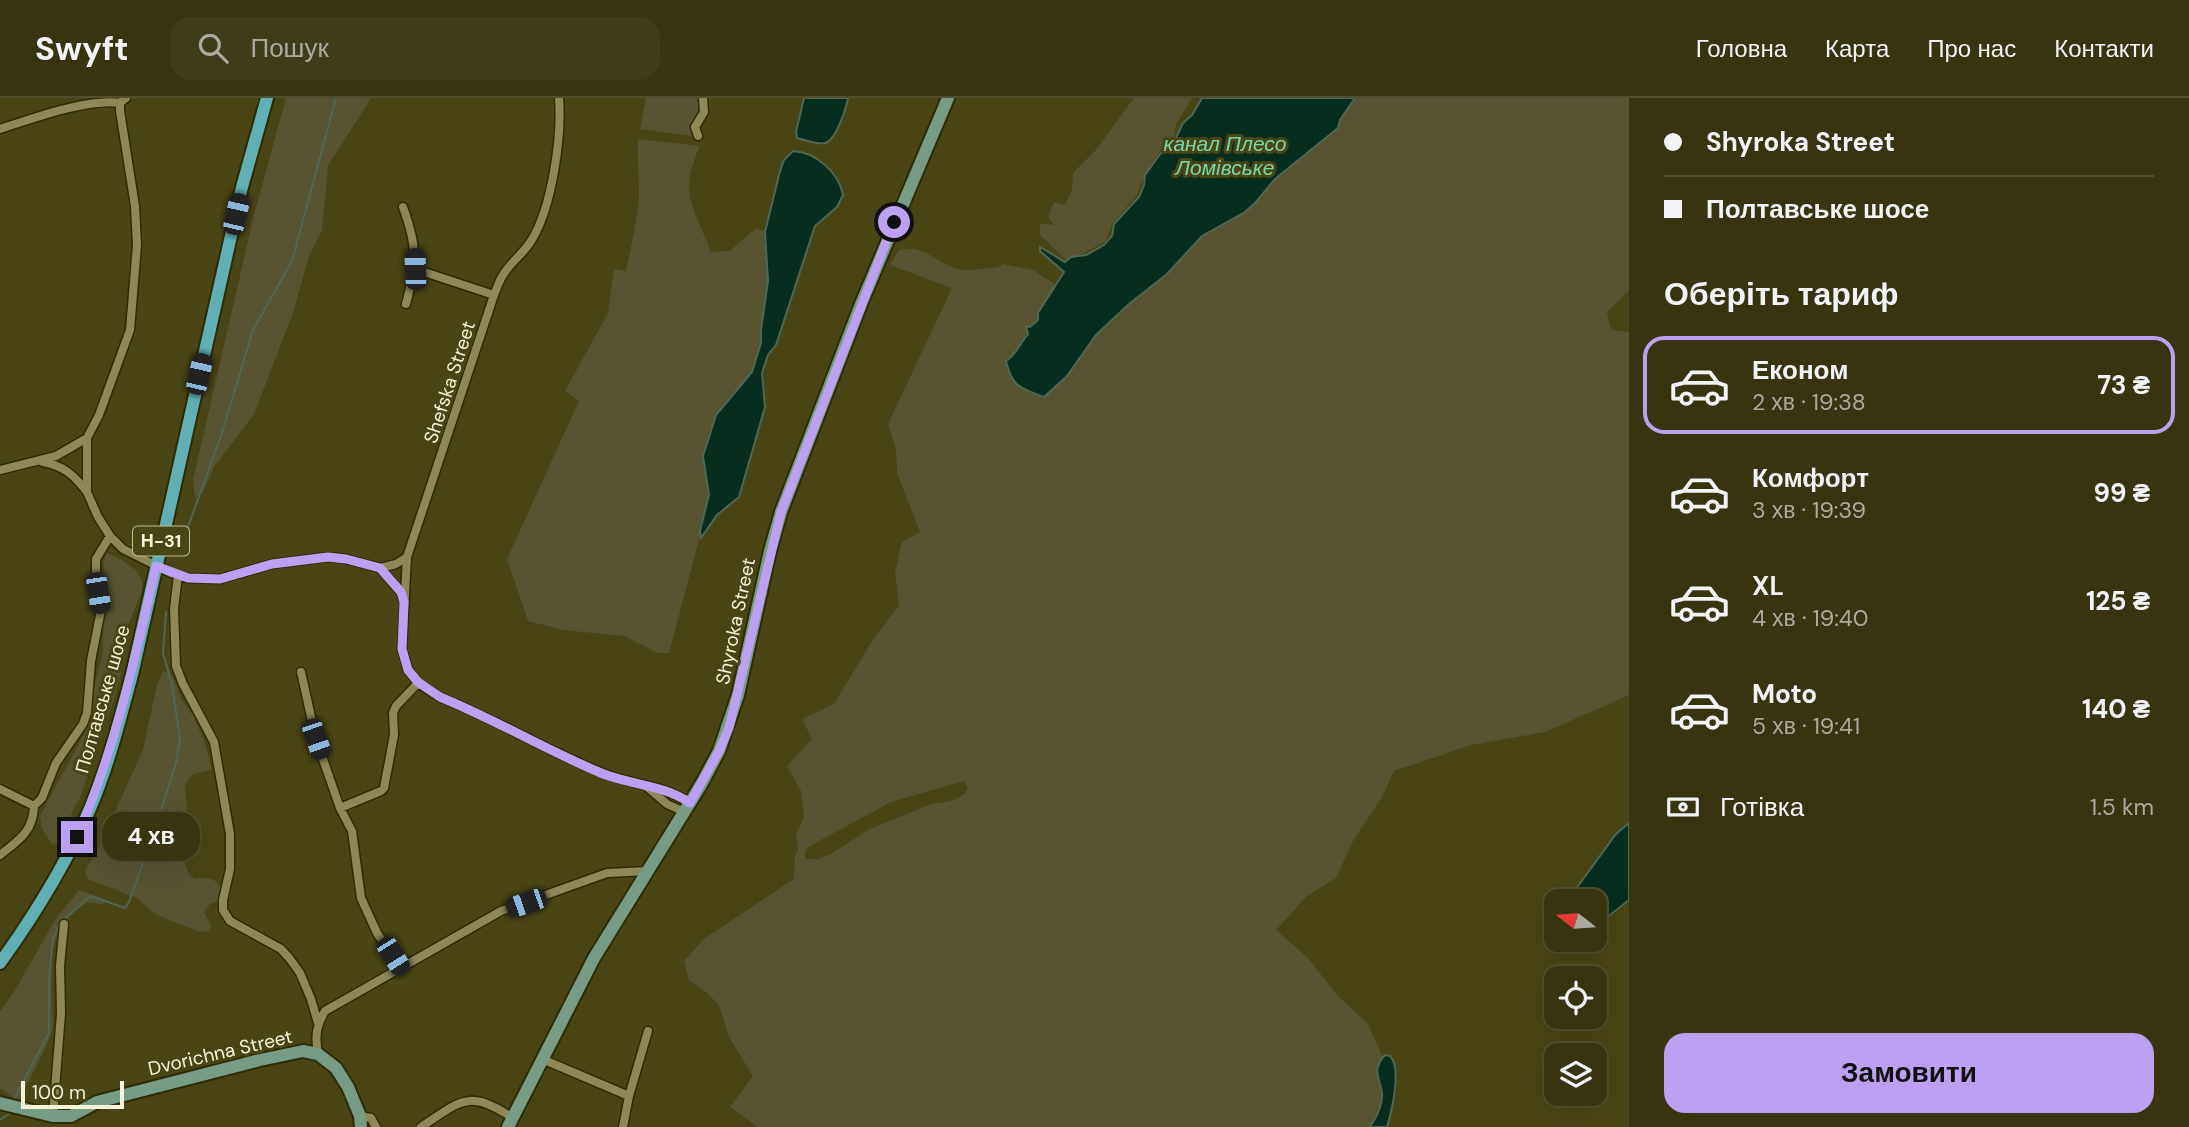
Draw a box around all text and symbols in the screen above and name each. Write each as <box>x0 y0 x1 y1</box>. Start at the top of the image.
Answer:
search box <box>170 17 660 80</box>
text: Swyft <box>35 27 128 70</box>
icon: search <box>194 29 232 67</box>
text: Пошук <box>250 31 329 65</box>
text: Головна <box>1696 33 1787 64</box>
text: Карта <box>1825 33 1889 64</box>
text: Про нас <box>1927 33 2016 64</box>
text: Контакти <box>2054 33 2154 64</box>
text: Shyroka Street <box>1706 125 1895 159</box>
water label: канал Плесо Ломівське <box>1163 130 1287 182</box>
car <box>222 191 251 237</box>
text: Полтавське шосе <box>1706 192 1929 226</box>
route start <box>878 206 910 238</box>
car <box>404 248 427 290</box>
text: Оберіть тариф <box>1664 273 1898 315</box>
street label: Shefska Street <box>418 318 481 446</box>
car <box>185 351 214 397</box>
text: Економ <box>1752 353 1848 387</box>
icon: car <box>1668 354 1731 417</box>
text: 73 ₴ <box>2097 368 2150 402</box>
text: 2 хв · 19:38 <box>1752 387 1866 417</box>
text: Комфорт <box>1752 461 1869 495</box>
icon: car <box>1668 462 1731 525</box>
text: 99 ₴ <box>2094 476 2150 510</box>
text: 3 хв · 19:39 <box>1752 495 1866 525</box>
road number: Н-31 <box>133 526 189 556</box>
street label: Shyroka Street <box>710 555 761 687</box>
text: XL <box>1752 569 1784 603</box>
icon: car <box>1668 570 1731 633</box>
car <box>85 571 112 615</box>
text: 125 ₴ <box>2086 584 2150 618</box>
text: 4 хв · 19:40 <box>1752 603 1869 633</box>
street label: Полтавське шосе <box>69 622 136 776</box>
text: Moto <box>1752 677 1817 711</box>
icon: car <box>1668 678 1731 741</box>
text: 140 ₴ <box>2082 692 2150 726</box>
text: 5 хв · 19:41 <box>1752 711 1860 741</box>
car <box>300 716 333 762</box>
icon: cash <box>1664 788 1702 826</box>
text: Готівка <box>1720 790 1804 824</box>
text: 1.5 km <box>2090 792 2154 822</box>
callout: 4 хв <box>102 812 200 862</box>
route end <box>61 821 93 853</box>
text: 4 хв <box>127 821 175 851</box>
car <box>503 886 550 920</box>
north arrow <box>1544 889 1606 952</box>
map controls <box>1544 889 1607 1106</box>
car <box>373 933 414 979</box>
button: locate <box>1544 966 1607 1029</box>
street label: Dvorichna Street <box>145 1024 295 1081</box>
button: Замовити <box>1664 1033 2154 1113</box>
button: layers <box>1544 1043 1607 1106</box>
scale bar <box>21 1078 124 1110</box>
text: 100 m <box>32 1080 86 1105</box>

